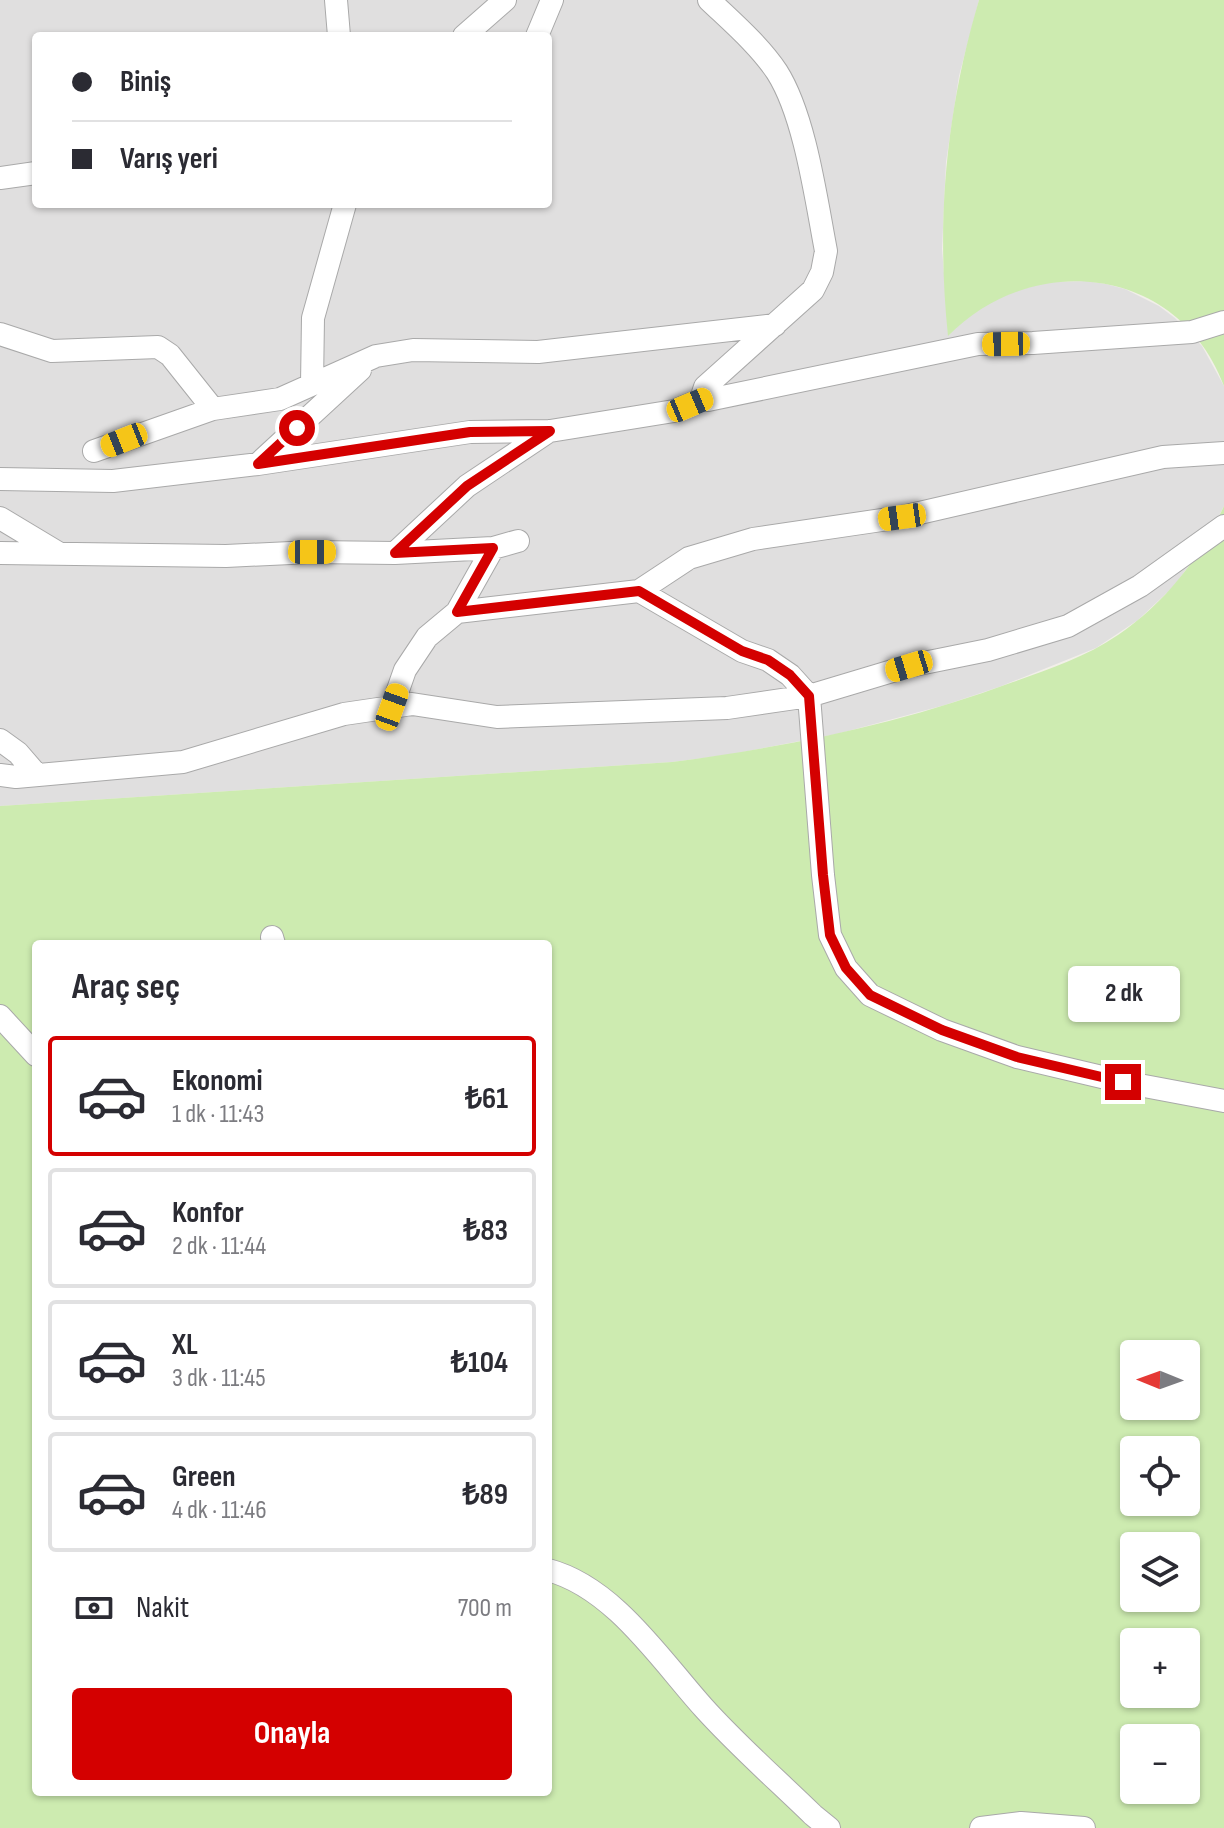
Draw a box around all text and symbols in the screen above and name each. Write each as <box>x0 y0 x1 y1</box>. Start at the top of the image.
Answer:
text: Biniş <box>120 64 171 100</box>
text: Varış yeri <box>120 141 218 177</box>
car <box>982 332 1030 356</box>
car <box>663 385 717 425</box>
route start <box>279 410 315 446</box>
car <box>97 420 151 460</box>
car <box>877 502 927 532</box>
car <box>288 540 336 564</box>
car <box>883 648 935 684</box>
car <box>373 680 411 734</box>
text: Araç seç <box>72 966 180 1009</box>
callout: 2 dk <box>1067 966 1179 1022</box>
text: 2 dk <box>1105 978 1143 1009</box>
icon: car <box>76 1060 148 1132</box>
text: Ekonomi <box>172 1063 263 1099</box>
route end <box>1105 1064 1141 1100</box>
text: ₺61 <box>465 1081 508 1117</box>
text: 1 dk · 11:43 <box>172 1099 264 1130</box>
icon: car <box>76 1192 148 1264</box>
text: Konfor <box>172 1195 244 1231</box>
text: ₺83 <box>463 1213 508 1249</box>
text: 2 dk · 11:44 <box>172 1231 266 1262</box>
icon: car <box>76 1324 148 1396</box>
text: XL <box>172 1327 198 1363</box>
north arrow <box>1120 1340 1200 1420</box>
map controls <box>1120 1340 1200 1804</box>
text: ₺104 <box>451 1345 508 1381</box>
text: 3 dk · 11:45 <box>172 1363 266 1394</box>
button: locate <box>1120 1436 1200 1516</box>
icon: car <box>76 1456 148 1528</box>
text: Green <box>172 1459 236 1495</box>
text: ₺89 <box>462 1477 508 1513</box>
text: 4 dk · 11:46 <box>172 1495 267 1526</box>
button: layers <box>1120 1532 1200 1612</box>
icon: cash <box>72 1586 116 1630</box>
text: Nakit <box>136 1590 189 1626</box>
text: 700 m <box>458 1593 512 1624</box>
button: + <box>1120 1628 1200 1708</box>
button: Onayla <box>72 1688 512 1780</box>
button: − <box>1120 1724 1200 1804</box>

